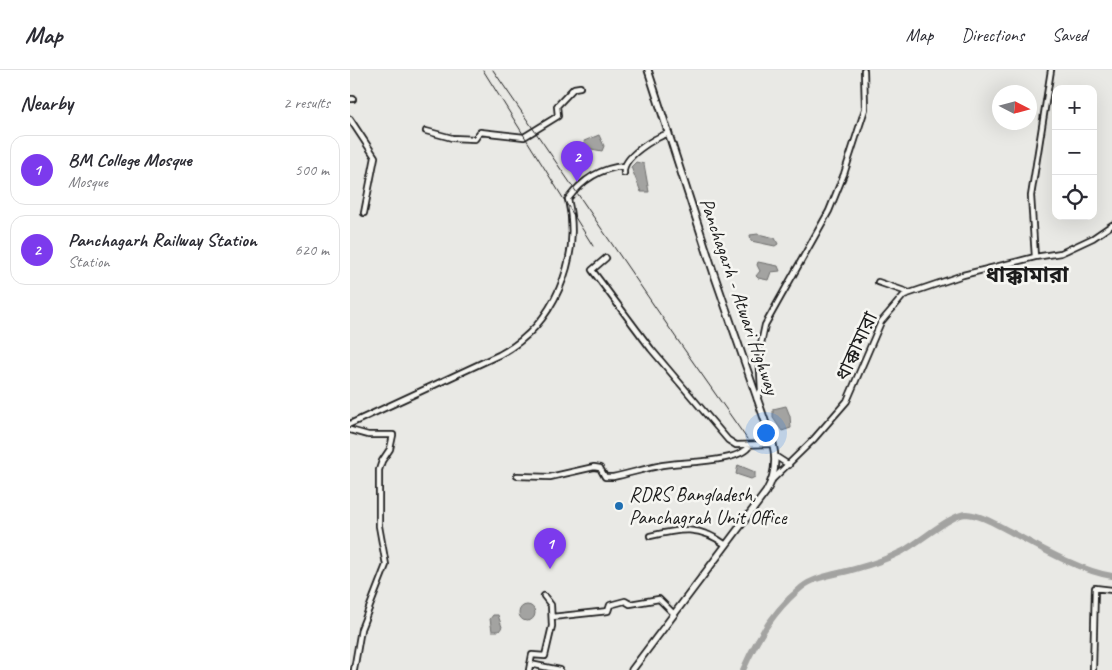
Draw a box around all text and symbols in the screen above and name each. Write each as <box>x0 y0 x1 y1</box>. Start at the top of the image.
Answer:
text: Map <box>25 20 62 50</box>
text: Map <box>906 24 933 46</box>
text: Directions <box>961 24 1024 46</box>
text: Saved <box>1052 24 1087 46</box>
north arrow <box>992 85 1037 130</box>
map controls <box>1052 85 1097 220</box>
button: + <box>1052 85 1097 130</box>
text: Nearby <box>20 90 73 116</box>
text: 2 results <box>283 93 330 113</box>
button: − <box>1052 130 1097 175</box>
pin: 2 <box>561 141 593 182</box>
text: BM College Mosque <box>68 148 191 172</box>
text: 1 <box>33 160 41 180</box>
text: 500 m <box>295 160 329 180</box>
text: Mosque <box>68 172 108 192</box>
button: locate <box>1052 175 1097 220</box>
street label: Panchagarh - Atwari Highway <box>694 195 786 400</box>
text: Panchagarh Railway Station <box>68 228 257 252</box>
text: 2 <box>33 240 41 260</box>
text: 620 m <box>295 240 329 260</box>
text: Station <box>68 252 110 272</box>
district label: ধাক্কামারা <box>986 261 1069 289</box>
street label: ধাক্কামারা <box>830 307 884 385</box>
your location <box>753 420 779 446</box>
place label: RDRS Bangladesh, Panchagrah Unit Office <box>629 482 788 530</box>
marker: RDRS Bangladesh, Panchagrah Unit Office <box>613 500 625 512</box>
pin: 1 <box>534 528 566 569</box>

